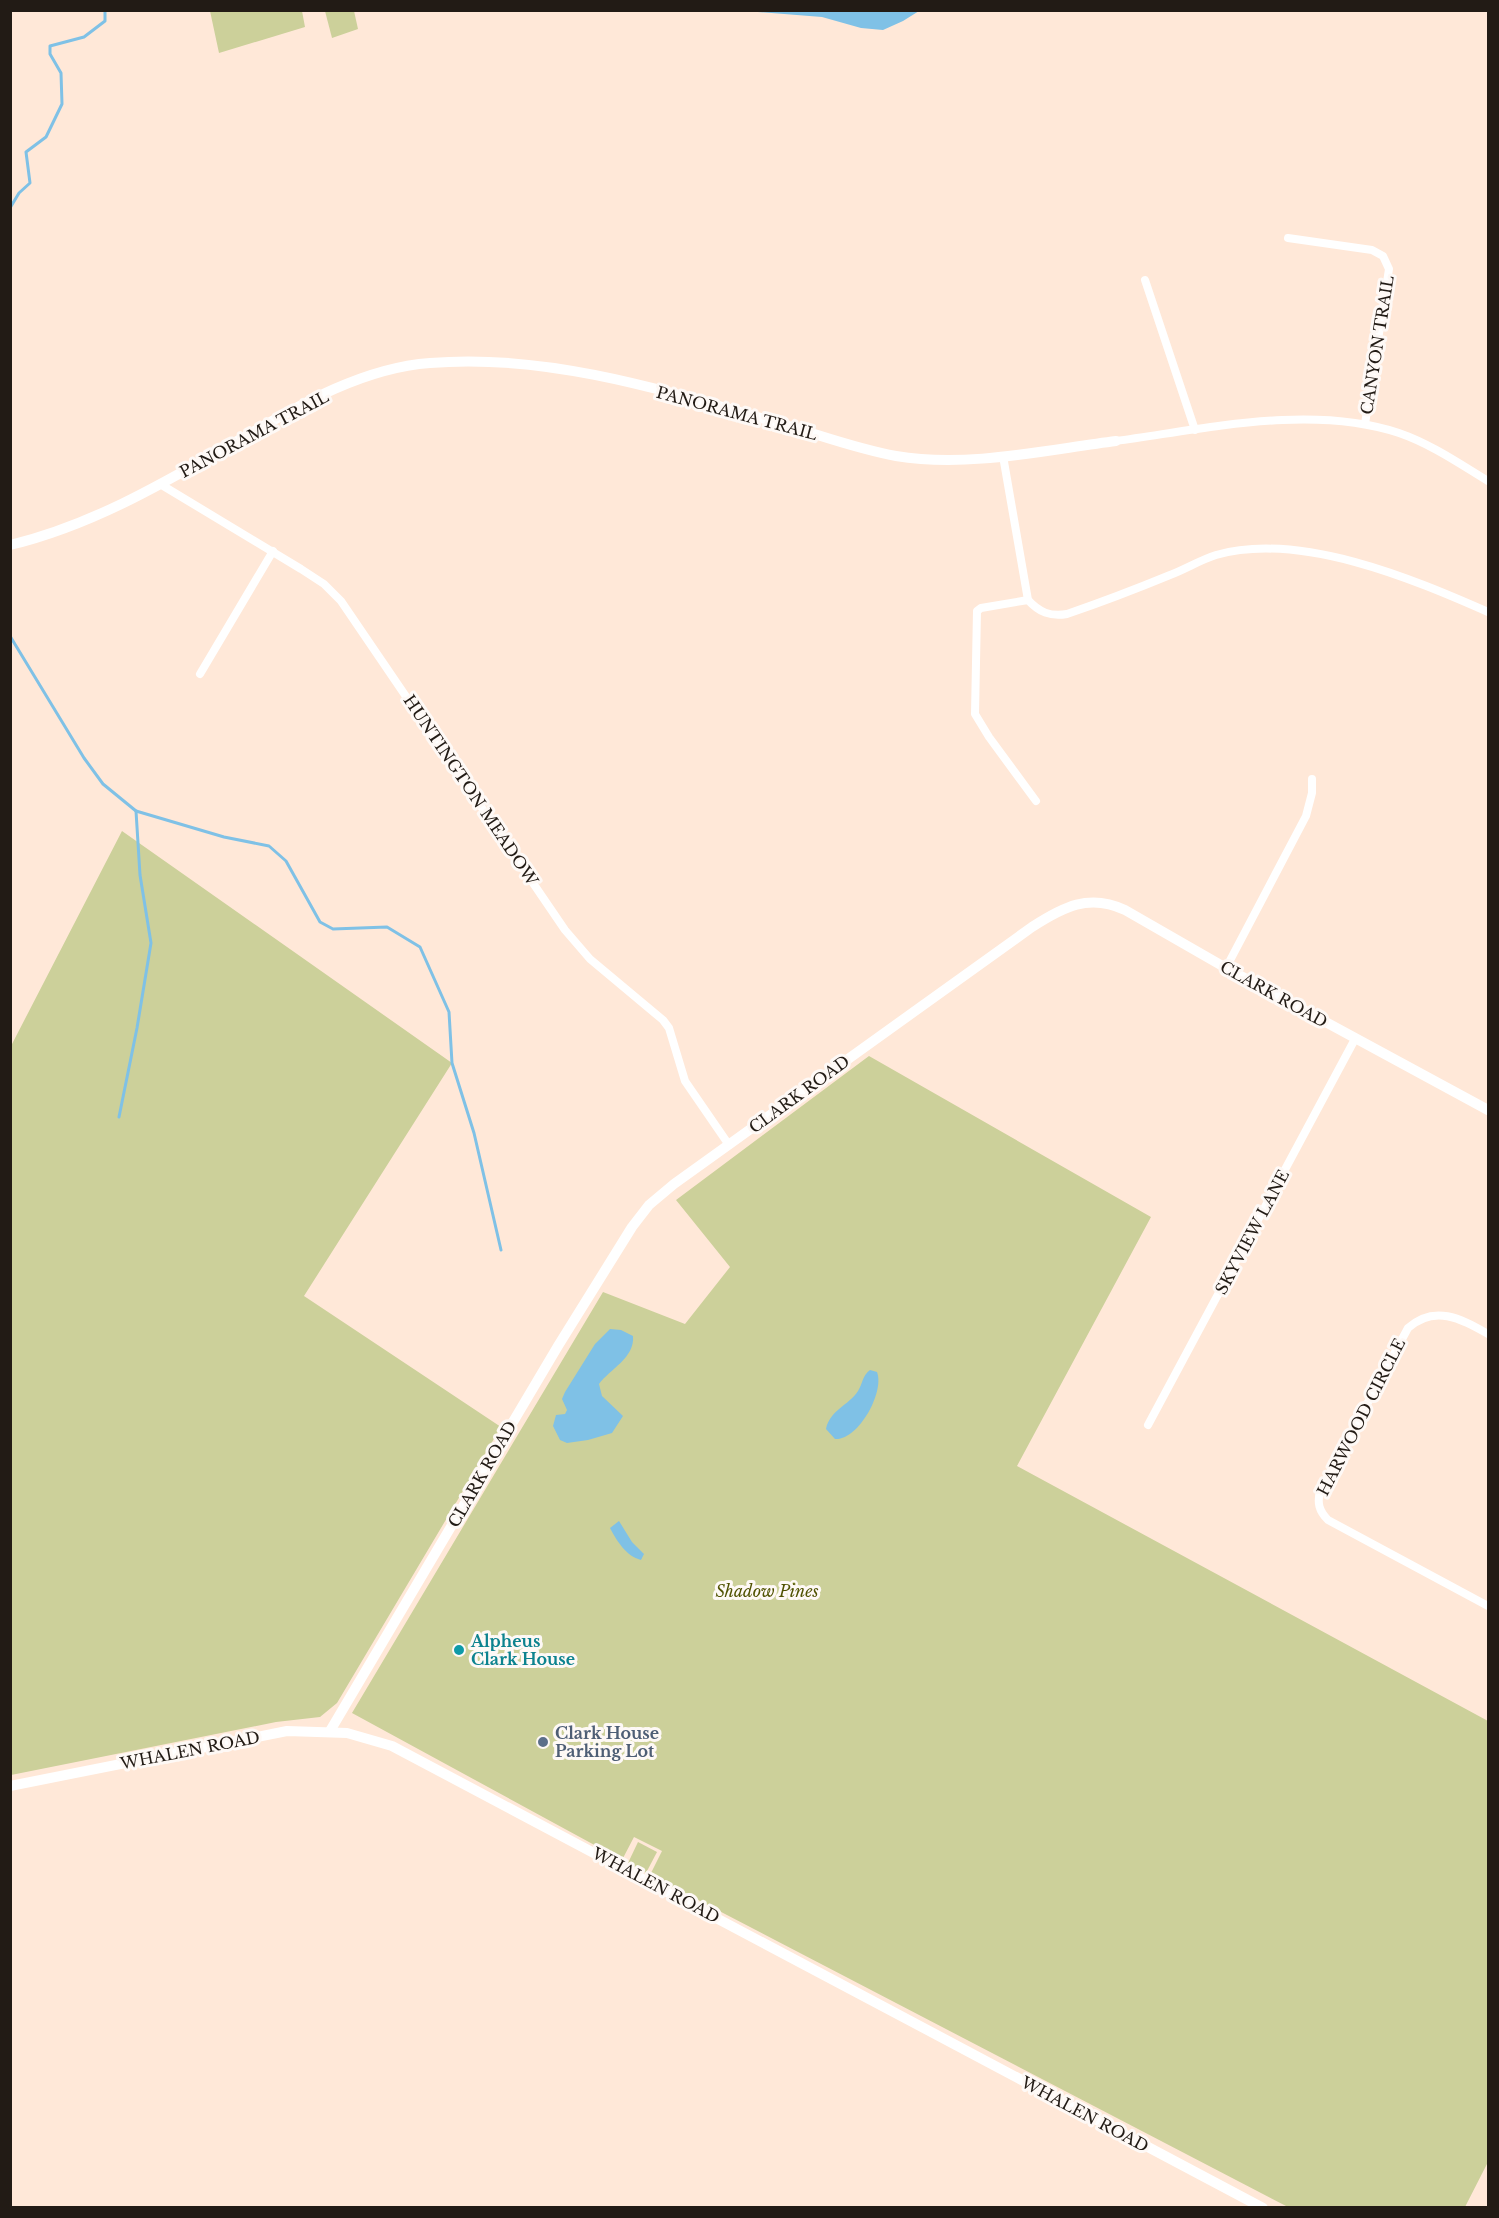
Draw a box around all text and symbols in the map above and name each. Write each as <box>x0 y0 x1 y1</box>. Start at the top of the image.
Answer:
street label: CANYON TRAIL <box>1356 274 1398 416</box>
street label: PANORAMA TRAIL <box>654 382 820 444</box>
street label: PANORAMA TRAIL <box>176 386 332 482</box>
street label: HUNTINGTON MEADOW <box>399 691 543 889</box>
street label: CLARK ROAD <box>1217 956 1331 1032</box>
street label: CLARK ROAD <box>745 1051 853 1137</box>
street label: SKYVIEW LANE <box>1211 1166 1293 1298</box>
street label: HARWOOD CIRCLE <box>1313 1335 1409 1499</box>
street label: CLARK ROAD <box>443 1417 521 1531</box>
park label: Shadow Pines <box>715 1581 819 1601</box>
place label: Alpheus Clark House <box>470 1631 575 1669</box>
marker: Alpheus Clark House <box>452 1643 466 1657</box>
place label: Clark House Parking Lot <box>555 1723 659 1761</box>
street label: WHALEN ROAD <box>118 1727 261 1774</box>
marker: Clark House Parking Lot <box>536 1735 550 1749</box>
street label: WHALEN ROAD <box>588 1842 723 1927</box>
street label: WHALEN ROAD <box>1017 2071 1152 2156</box>

